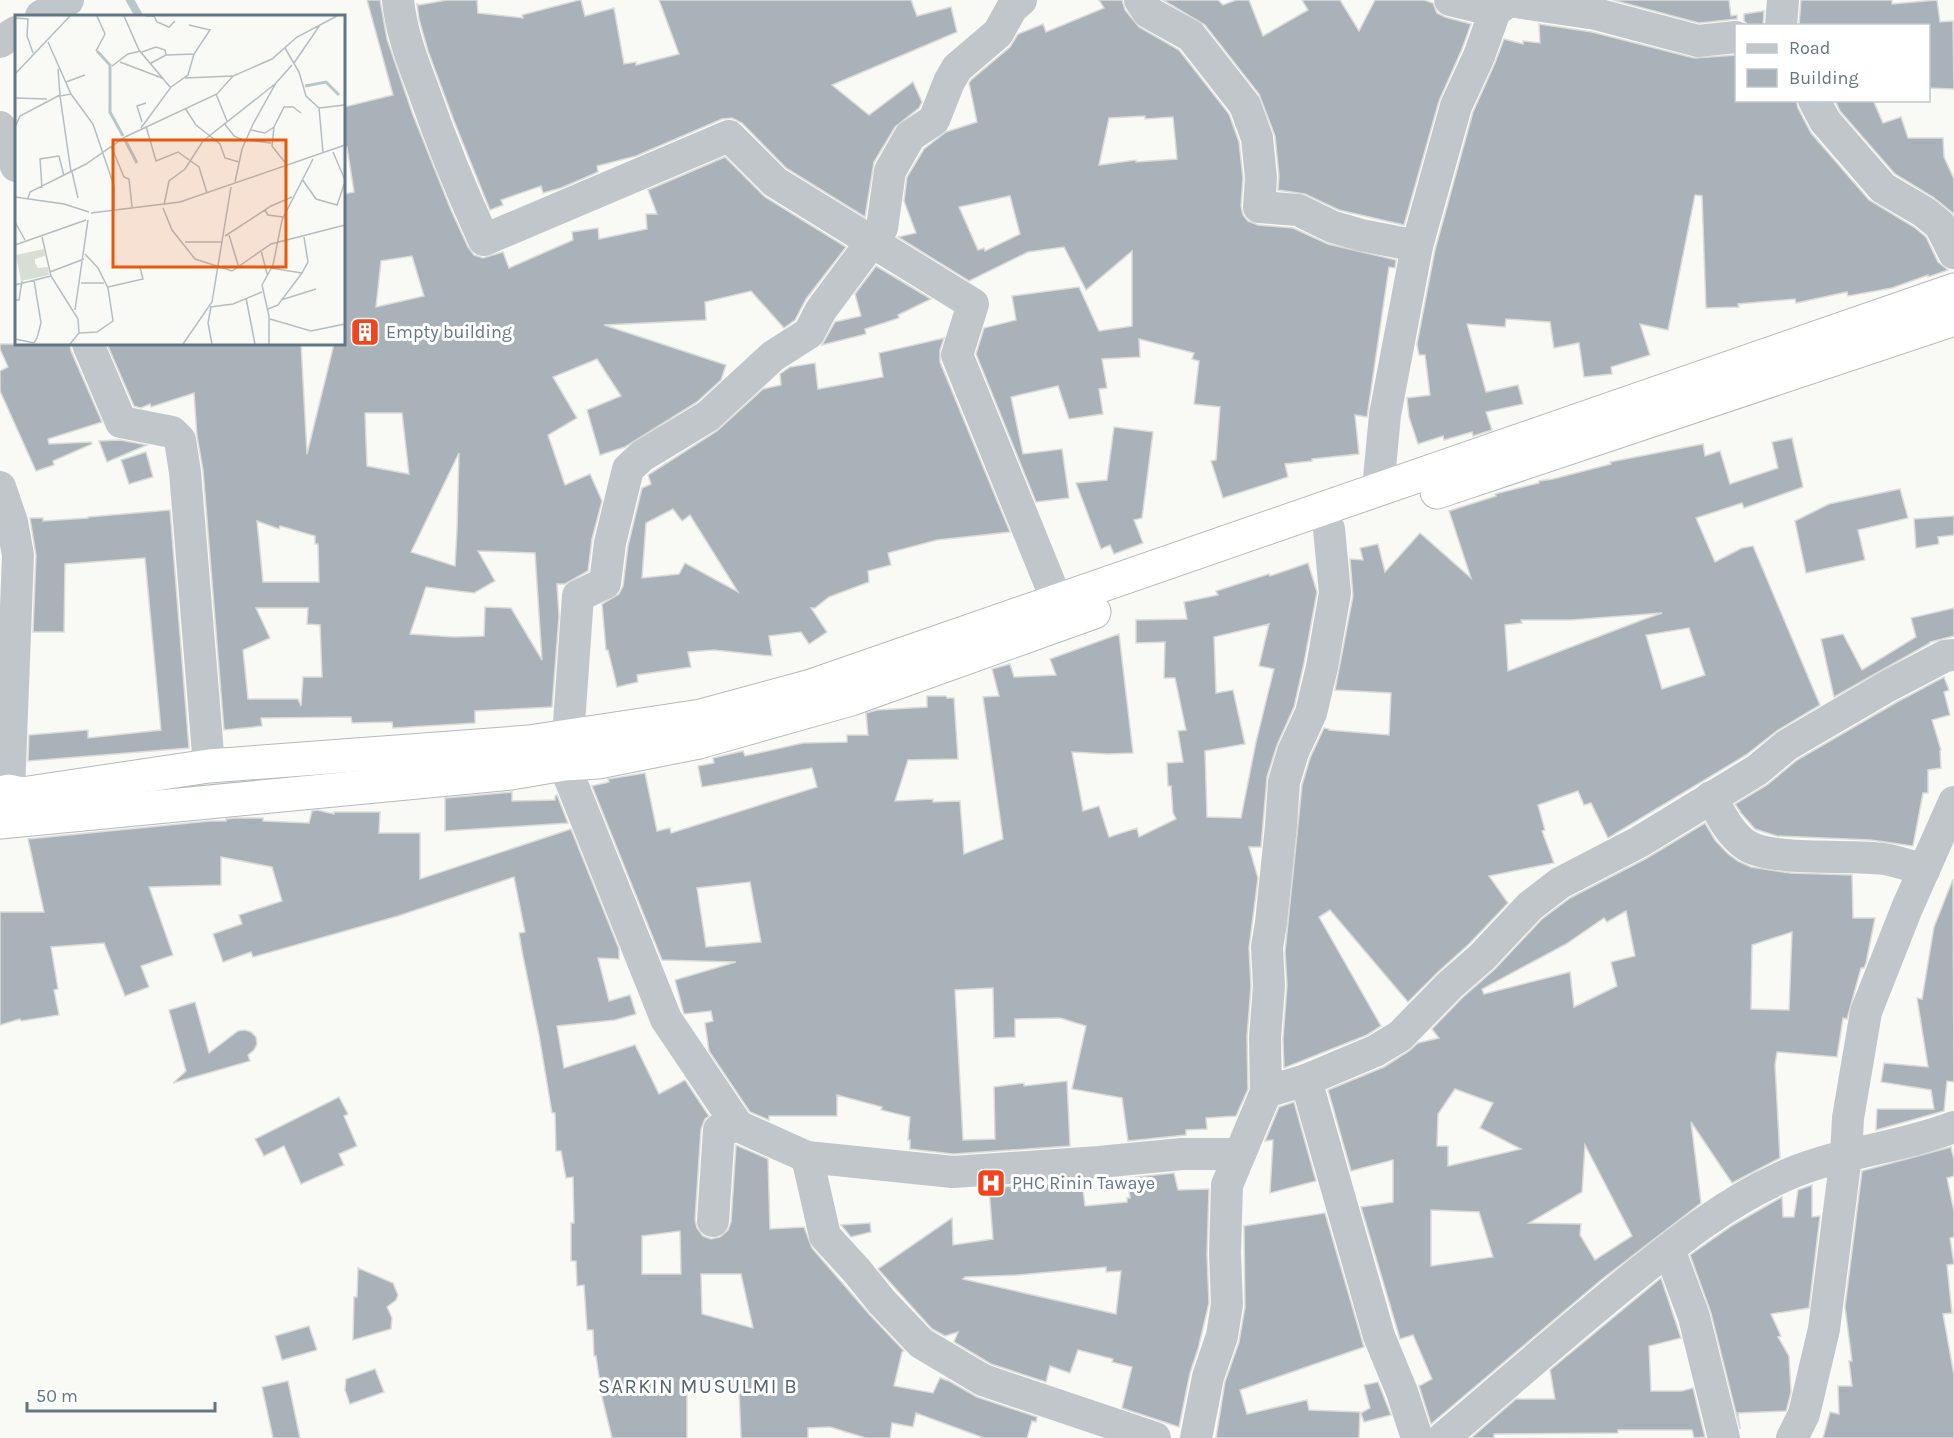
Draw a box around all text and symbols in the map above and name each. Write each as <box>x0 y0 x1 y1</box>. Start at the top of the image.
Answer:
inset map <box>15 15 345 345</box>
legend <box>1735 24 1930 102</box>
text: Road <box>1789 37 1830 59</box>
text: Building <box>1789 67 1859 89</box>
building icon: Empty building <box>349 316 381 348</box>
place label: Empty building <box>386 321 512 343</box>
hospital icon: PHC Rinin Tawaye <box>975 1167 1007 1199</box>
place label: PHC Rinin Tawaye <box>1012 1172 1155 1194</box>
scale bar <box>27 1375 214 1413</box>
district label: SARKIN MUSULMI B <box>598 1375 798 1398</box>
text: 50 m <box>36 1385 78 1407</box>

